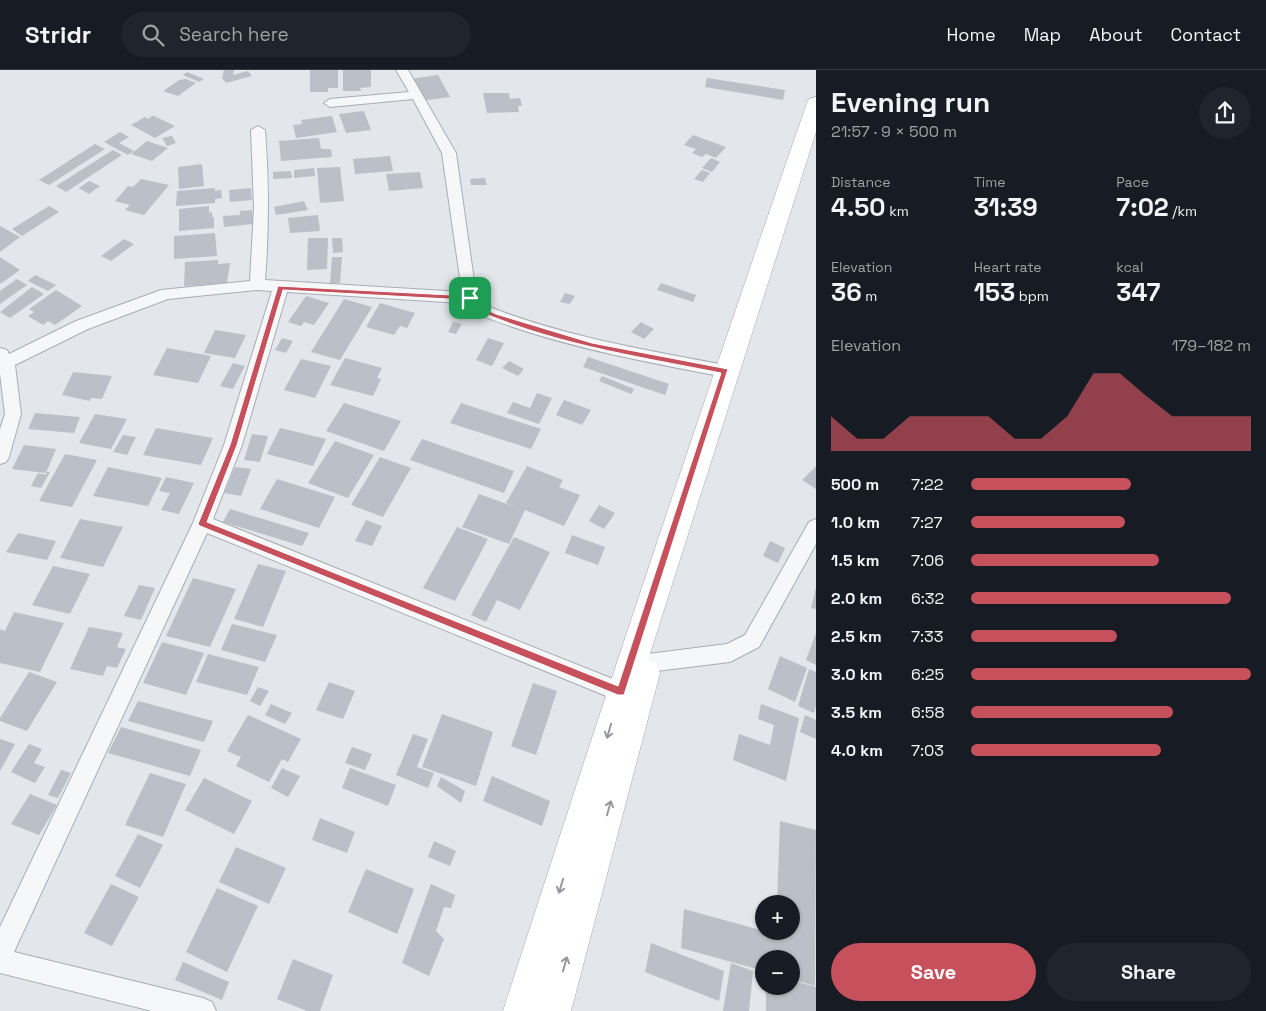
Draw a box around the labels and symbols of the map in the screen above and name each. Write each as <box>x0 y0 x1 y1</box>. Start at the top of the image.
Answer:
pin <box>449 277 491 319</box>
one-way arrow <box>603 723 613 739</box>
one-way arrow <box>605 800 614 816</box>
one-way arrow <box>555 878 565 894</box>
one-way arrow <box>561 956 571 972</box>

